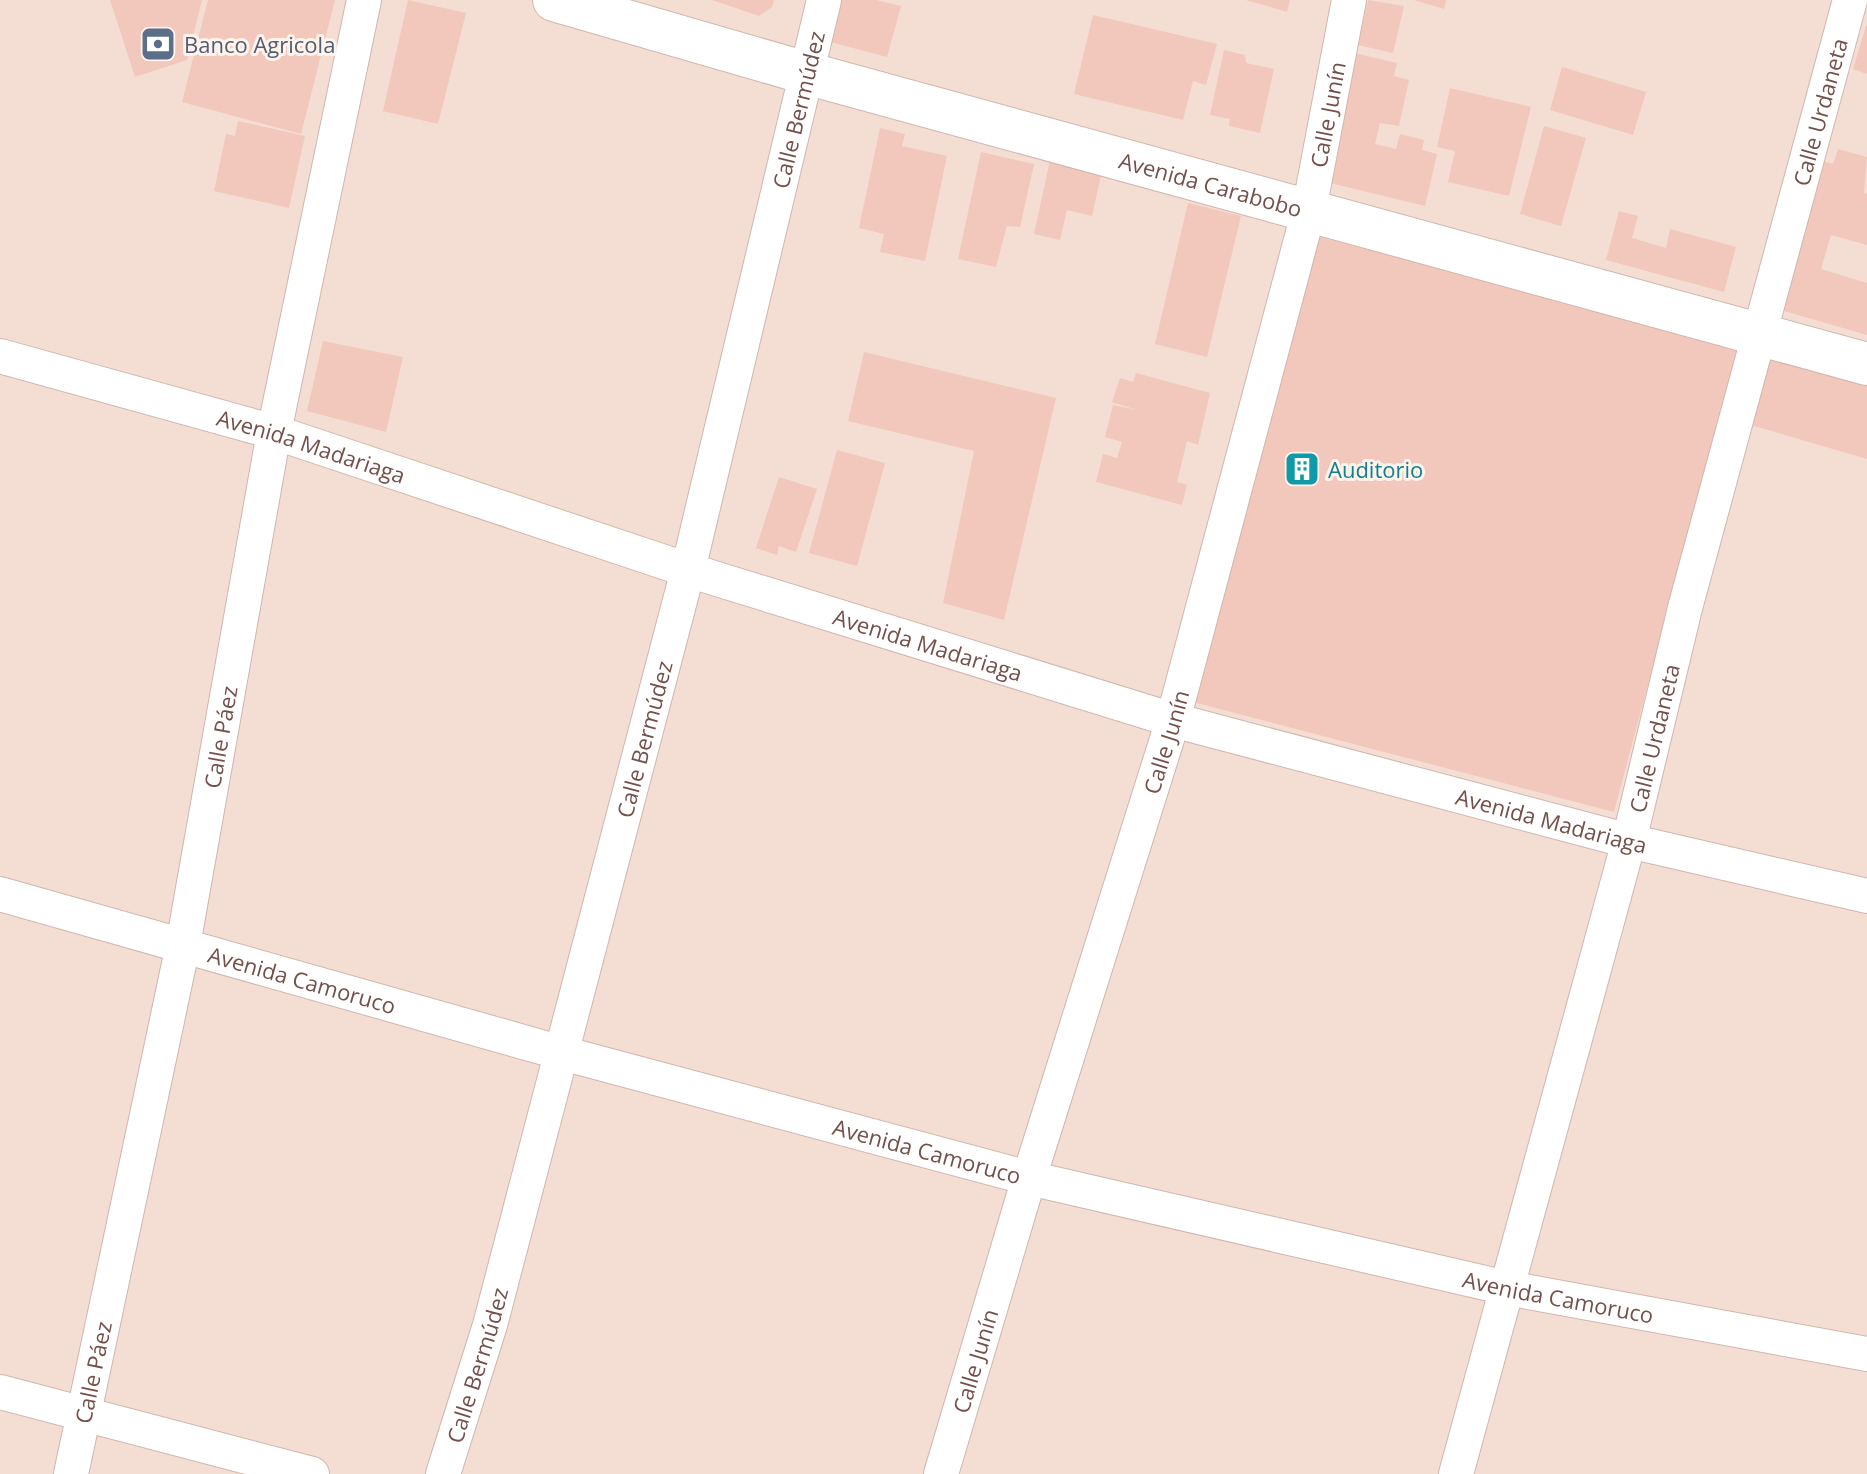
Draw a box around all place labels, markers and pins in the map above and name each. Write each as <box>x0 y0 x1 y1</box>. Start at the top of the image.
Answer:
bank icon: Banco Agricola <box>139 25 177 63</box>
place label: Banco Agricola <box>184 29 335 59</box>
building icon: Auditorio <box>1283 450 1321 488</box>
place label: Auditorio <box>1328 454 1423 484</box>

